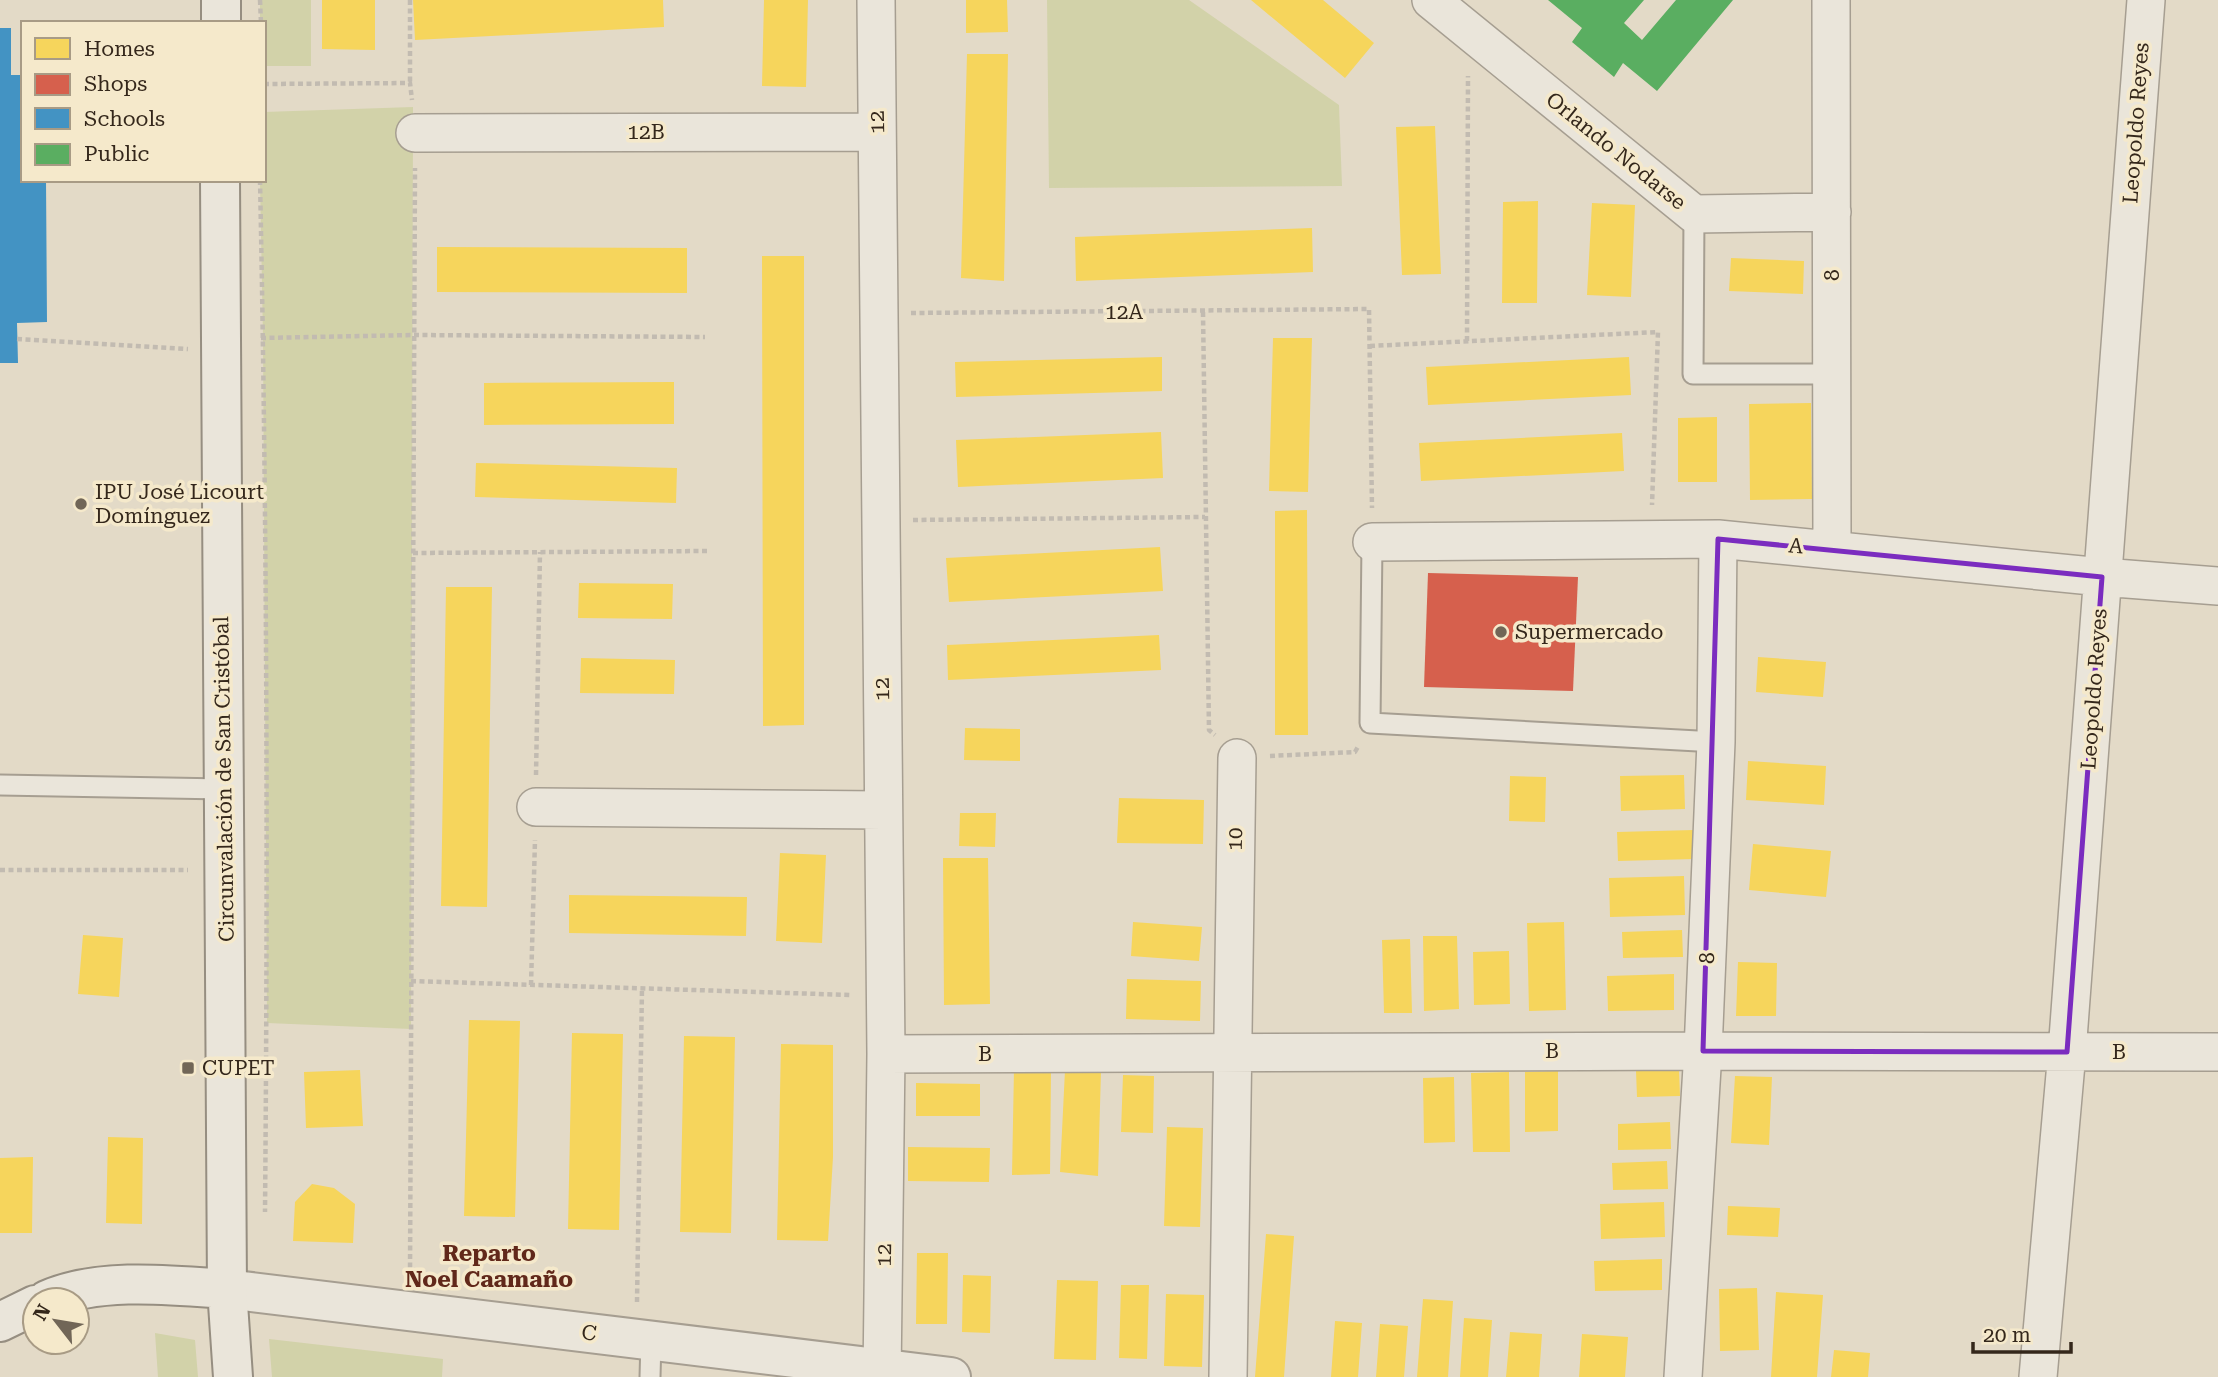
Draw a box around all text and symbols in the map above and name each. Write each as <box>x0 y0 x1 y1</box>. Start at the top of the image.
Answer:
legend <box>21 21 266 182</box>
text: Homes <box>84 37 155 61</box>
street label: Leopoldo Reyes <box>2118 42 2154 204</box>
text: Shops <box>84 72 147 96</box>
street label: Orlando Nodarse <box>1541 87 1691 215</box>
text: Schools <box>84 107 165 131</box>
street label: 12 <box>865 110 889 134</box>
street label: 12B <box>627 120 665 144</box>
text: Public <box>84 142 150 166</box>
street label: 8 <box>1820 269 1844 281</box>
street label: 12A <box>1105 300 1143 324</box>
place label: IPU José Licourt Domínguez <box>95 480 264 528</box>
marker: IPU José Licourt Domínguez <box>73 496 89 512</box>
street label: A <box>1788 533 1805 559</box>
street label: Leopoldo Reyes <box>2076 608 2112 770</box>
street label: Circunvalación de San Cristóbal <box>209 616 239 942</box>
place label: Supermercado <box>1515 620 1663 644</box>
marker: Supermercado <box>1493 624 1509 640</box>
street label: 12 <box>870 677 894 701</box>
street label: 10 <box>1223 827 1247 851</box>
street label: 8 <box>1695 951 1719 965</box>
street label: B <box>1545 1039 1559 1063</box>
street label: B <box>2112 1040 2126 1064</box>
street label: B <box>978 1042 992 1066</box>
place label: CUPET <box>202 1056 275 1080</box>
marker: CUPET <box>180 1060 196 1076</box>
district label: Reparto Noel Caamaño <box>405 1240 573 1293</box>
street label: 12 <box>872 1243 896 1267</box>
north arrow <box>21 1286 91 1356</box>
text: N <box>28 1300 56 1325</box>
scale bar <box>1973 1310 2071 1354</box>
street label: C <box>580 1320 598 1346</box>
text: 20 m <box>1983 1323 2031 1347</box>

